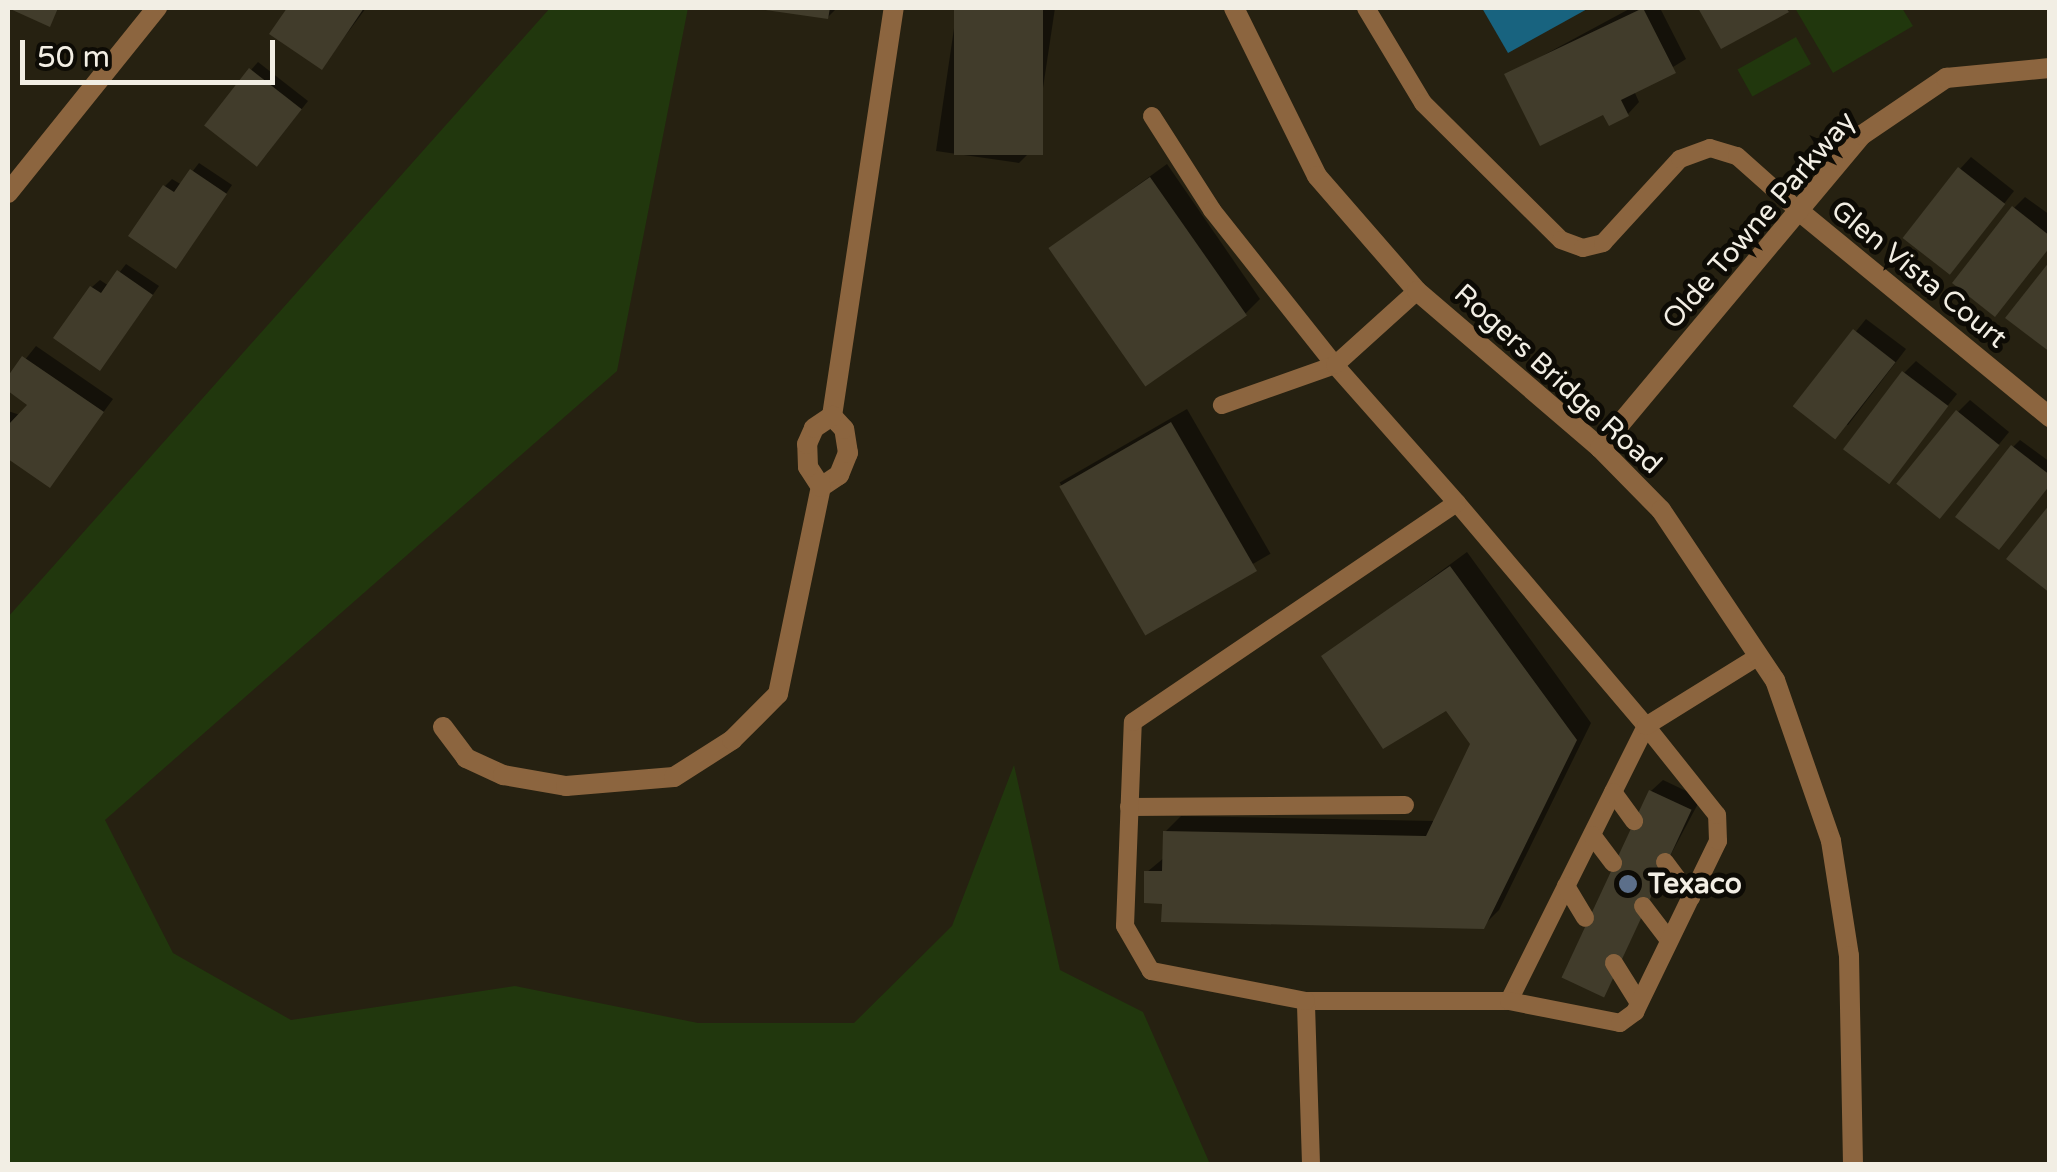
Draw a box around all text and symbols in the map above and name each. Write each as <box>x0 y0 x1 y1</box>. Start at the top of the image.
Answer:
scale bar <box>25 20 280 82</box>
text: 50 m <box>37 39 110 76</box>
street label: Olde Towne Parkway <box>1655 104 1863 336</box>
street label: Glen Vista Court <box>1824 193 2014 355</box>
street label: Rogers Bridge Road <box>1447 277 1669 481</box>
place label: Texaco <box>1648 867 1742 901</box>
marker: Texaco <box>1617 873 1639 895</box>

